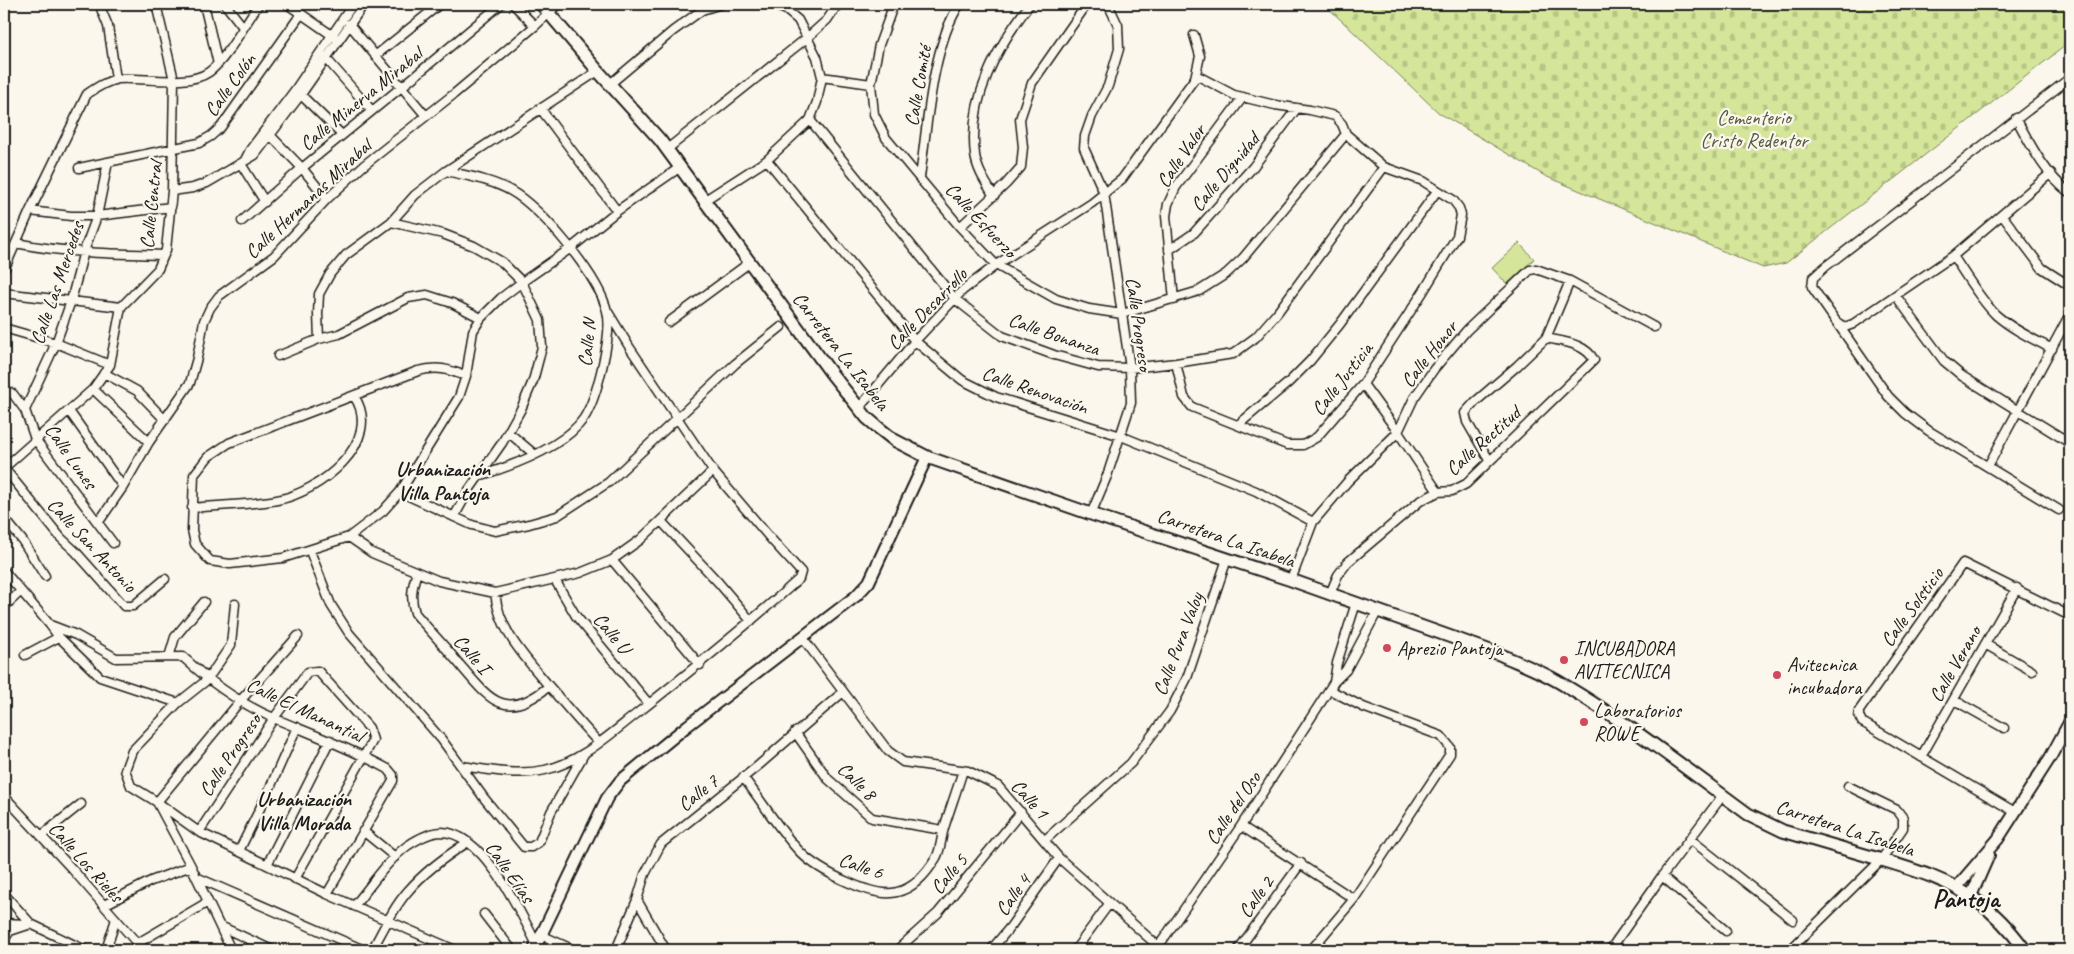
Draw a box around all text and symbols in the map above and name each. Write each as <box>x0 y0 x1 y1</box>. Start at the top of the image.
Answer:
street label: Calle Minerva Mirabal <box>295 40 430 156</box>
street label: Calle Comité <box>899 40 938 128</box>
street label: Calle Colón <box>199 48 262 122</box>
park label: Cementerio Cristo Redentor <box>1700 105 1809 153</box>
street label: Calle Valor <box>1151 118 1212 192</box>
street label: Calle Dignidad <box>1185 125 1267 216</box>
street label: Calle Hermanas Mirabal <box>240 131 379 264</box>
street label: Calle Central <box>134 157 168 250</box>
street label: Calle Esfuerzo <box>940 177 1024 264</box>
street label: Calle Las Mercedes <box>24 217 90 347</box>
street label: Calle Desarrollo <box>881 262 973 356</box>
street label: Calle Progreso <box>1120 275 1158 374</box>
street label: Carretera La Isabela <box>787 287 896 417</box>
street label: Calle Bonanza <box>1005 307 1105 362</box>
street label: Calle Honor <box>1395 314 1464 392</box>
street label: Calle N <box>572 315 602 368</box>
street label: Calle Justicia <box>1306 336 1379 421</box>
street label: Calle Renovación <box>979 360 1092 420</box>
street label: Calle Rectitud <box>1440 399 1528 481</box>
street label: Calle Lunes <box>39 418 104 495</box>
district label: Urbanización Villa Pantoja <box>396 456 492 506</box>
street label: Calle San Antonio <box>42 492 143 598</box>
street label: Carretera La Isabela <box>1154 503 1300 574</box>
street label: Calle Solsticio <box>1875 562 1950 652</box>
street label: Calle Pura Valoy <box>1147 588 1209 699</box>
street label: Calle U <box>588 607 638 661</box>
street label: Calle Verano <box>1923 620 1988 707</box>
street label: Calle I <box>448 629 499 683</box>
place label: Aprezio Pantoja <box>1397 636 1504 661</box>
place label: INCUBADORA AVITECNICA <box>1574 636 1675 684</box>
marker: Aprezio Pantoja <box>1381 642 1393 654</box>
place label: Avitecnica incubadora <box>1787 652 1863 700</box>
marker: INCUBADORA AVITECNICA <box>1558 654 1570 666</box>
marker: Avitecnica incubadora <box>1771 669 1783 681</box>
street label: Calle El Manantial <box>242 672 371 750</box>
place label: Laboratorios ROWE <box>1594 698 1683 746</box>
street label: Calle Progreso <box>193 707 268 801</box>
marker: Laboratorios ROWE <box>1578 716 1590 728</box>
street label: Calle 8 <box>832 756 883 807</box>
street label: Calle del Oso <box>1200 766 1267 849</box>
street label: Calle 7 <box>673 768 724 817</box>
street label: Calle 1 <box>1006 774 1055 825</box>
district label: Urbanización Villa Morada <box>257 786 353 836</box>
street label: Carretera La Isabela <box>1773 794 1919 863</box>
street label: Calle Los Rieles <box>43 816 130 909</box>
street label: Calle Elías <box>480 836 541 909</box>
street label: Calle 6 <box>836 847 887 886</box>
street label: Calle 5 <box>925 848 974 899</box>
street label: Calle 4 <box>990 868 1038 921</box>
street label: Calle 2 <box>1233 870 1281 923</box>
district label: Pantoja <box>1933 883 2002 915</box>

